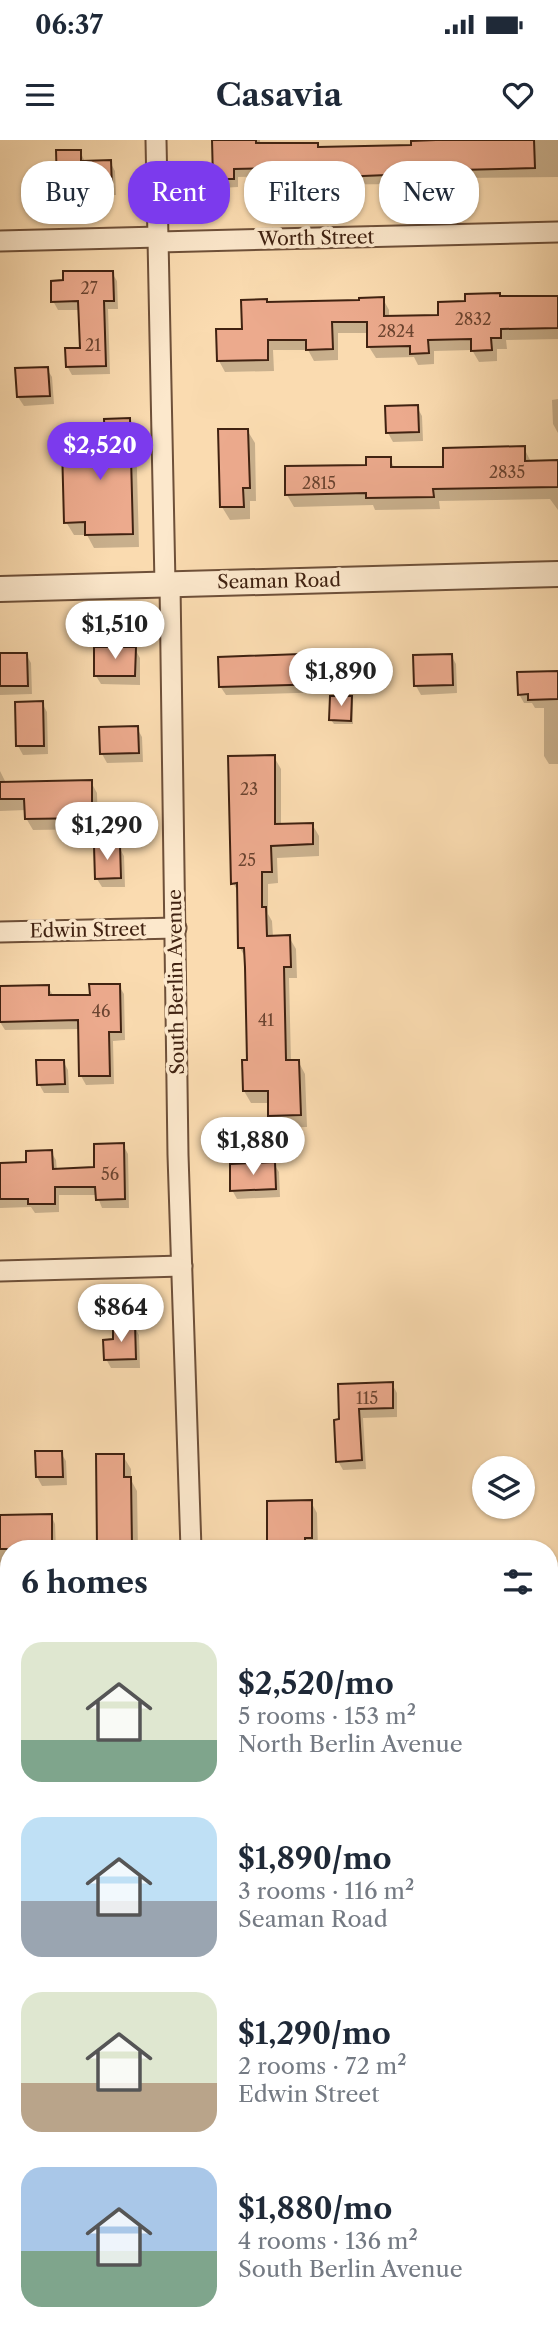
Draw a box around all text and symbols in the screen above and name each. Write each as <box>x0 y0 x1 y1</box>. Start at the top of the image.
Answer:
text: 06:37 <box>35 9 103 41</box>
text: Casavia <box>216 75 342 114</box>
icon: menu <box>21 76 59 114</box>
icon: heart <box>499 76 537 114</box>
chip: Buy <box>21 161 114 224</box>
chip: Rent <box>128 161 230 224</box>
chip: Filters <box>244 161 365 224</box>
chip: New <box>379 161 479 224</box>
street label: Worth Street <box>257 225 375 251</box>
house number: 27 <box>80 278 98 298</box>
house number: 2832 <box>455 309 491 329</box>
house number: 2824 <box>377 321 415 341</box>
house number: 21 <box>85 335 101 355</box>
pin: $2,520 <box>43 422 157 482</box>
text: $2,520 <box>63 431 137 459</box>
house number: 2835 <box>489 462 525 482</box>
house number: 2815 <box>302 473 336 493</box>
street label: Seaman Road <box>217 568 341 594</box>
pin: $1,510 <box>58 602 172 661</box>
text: $1,510 <box>81 610 149 638</box>
pin: $1,890 <box>284 648 398 708</box>
text: $1,890 <box>305 657 377 685</box>
house number: 23 <box>240 779 258 799</box>
pin: $1,290 <box>50 802 164 862</box>
text: $1,290 <box>71 811 143 839</box>
house number: 25 <box>238 850 256 870</box>
street label: South Berlin Avenue <box>163 889 189 1075</box>
street label: Edwin Street <box>29 917 147 943</box>
house number: 46 <box>92 1001 110 1021</box>
house number: 41 <box>258 1010 274 1030</box>
pin: $1,880 <box>196 1118 310 1177</box>
text: $1,880 <box>217 1126 289 1154</box>
house number: 56 <box>101 1164 119 1184</box>
pin: $864 <box>80 1284 162 1344</box>
text: $864 <box>94 1293 148 1321</box>
house number: 115 <box>356 1388 378 1408</box>
map controls <box>472 1456 535 1519</box>
button: layers <box>472 1456 535 1519</box>
icon: filters <box>499 1563 537 1601</box>
text: 6 homes <box>21 1564 148 1601</box>
text: $2,520/mo <box>238 1665 394 1702</box>
icon: home <box>77 1670 161 1754</box>
text: 5 rooms · 153 m² <box>238 1702 416 1730</box>
text: North Berlin Avenue <box>238 1730 463 1758</box>
text: $1,890/mo <box>238 1840 392 1877</box>
icon: home <box>77 1845 161 1929</box>
text: 3 rooms · 116 m² <box>238 1877 414 1905</box>
text: Seaman Road <box>238 1905 388 1933</box>
text: $1,290/mo <box>238 2015 391 2052</box>
icon: home <box>77 2020 161 2104</box>
text: 2 rooms · 72 m² <box>238 2052 407 2080</box>
text: Edwin Street <box>238 2080 379 2108</box>
text: $1,880/mo <box>238 2190 392 2227</box>
icon: home <box>77 2195 161 2279</box>
text: 4 rooms · 136 m² <box>238 2227 418 2255</box>
text: South Berlin Avenue <box>238 2255 463 2283</box>

